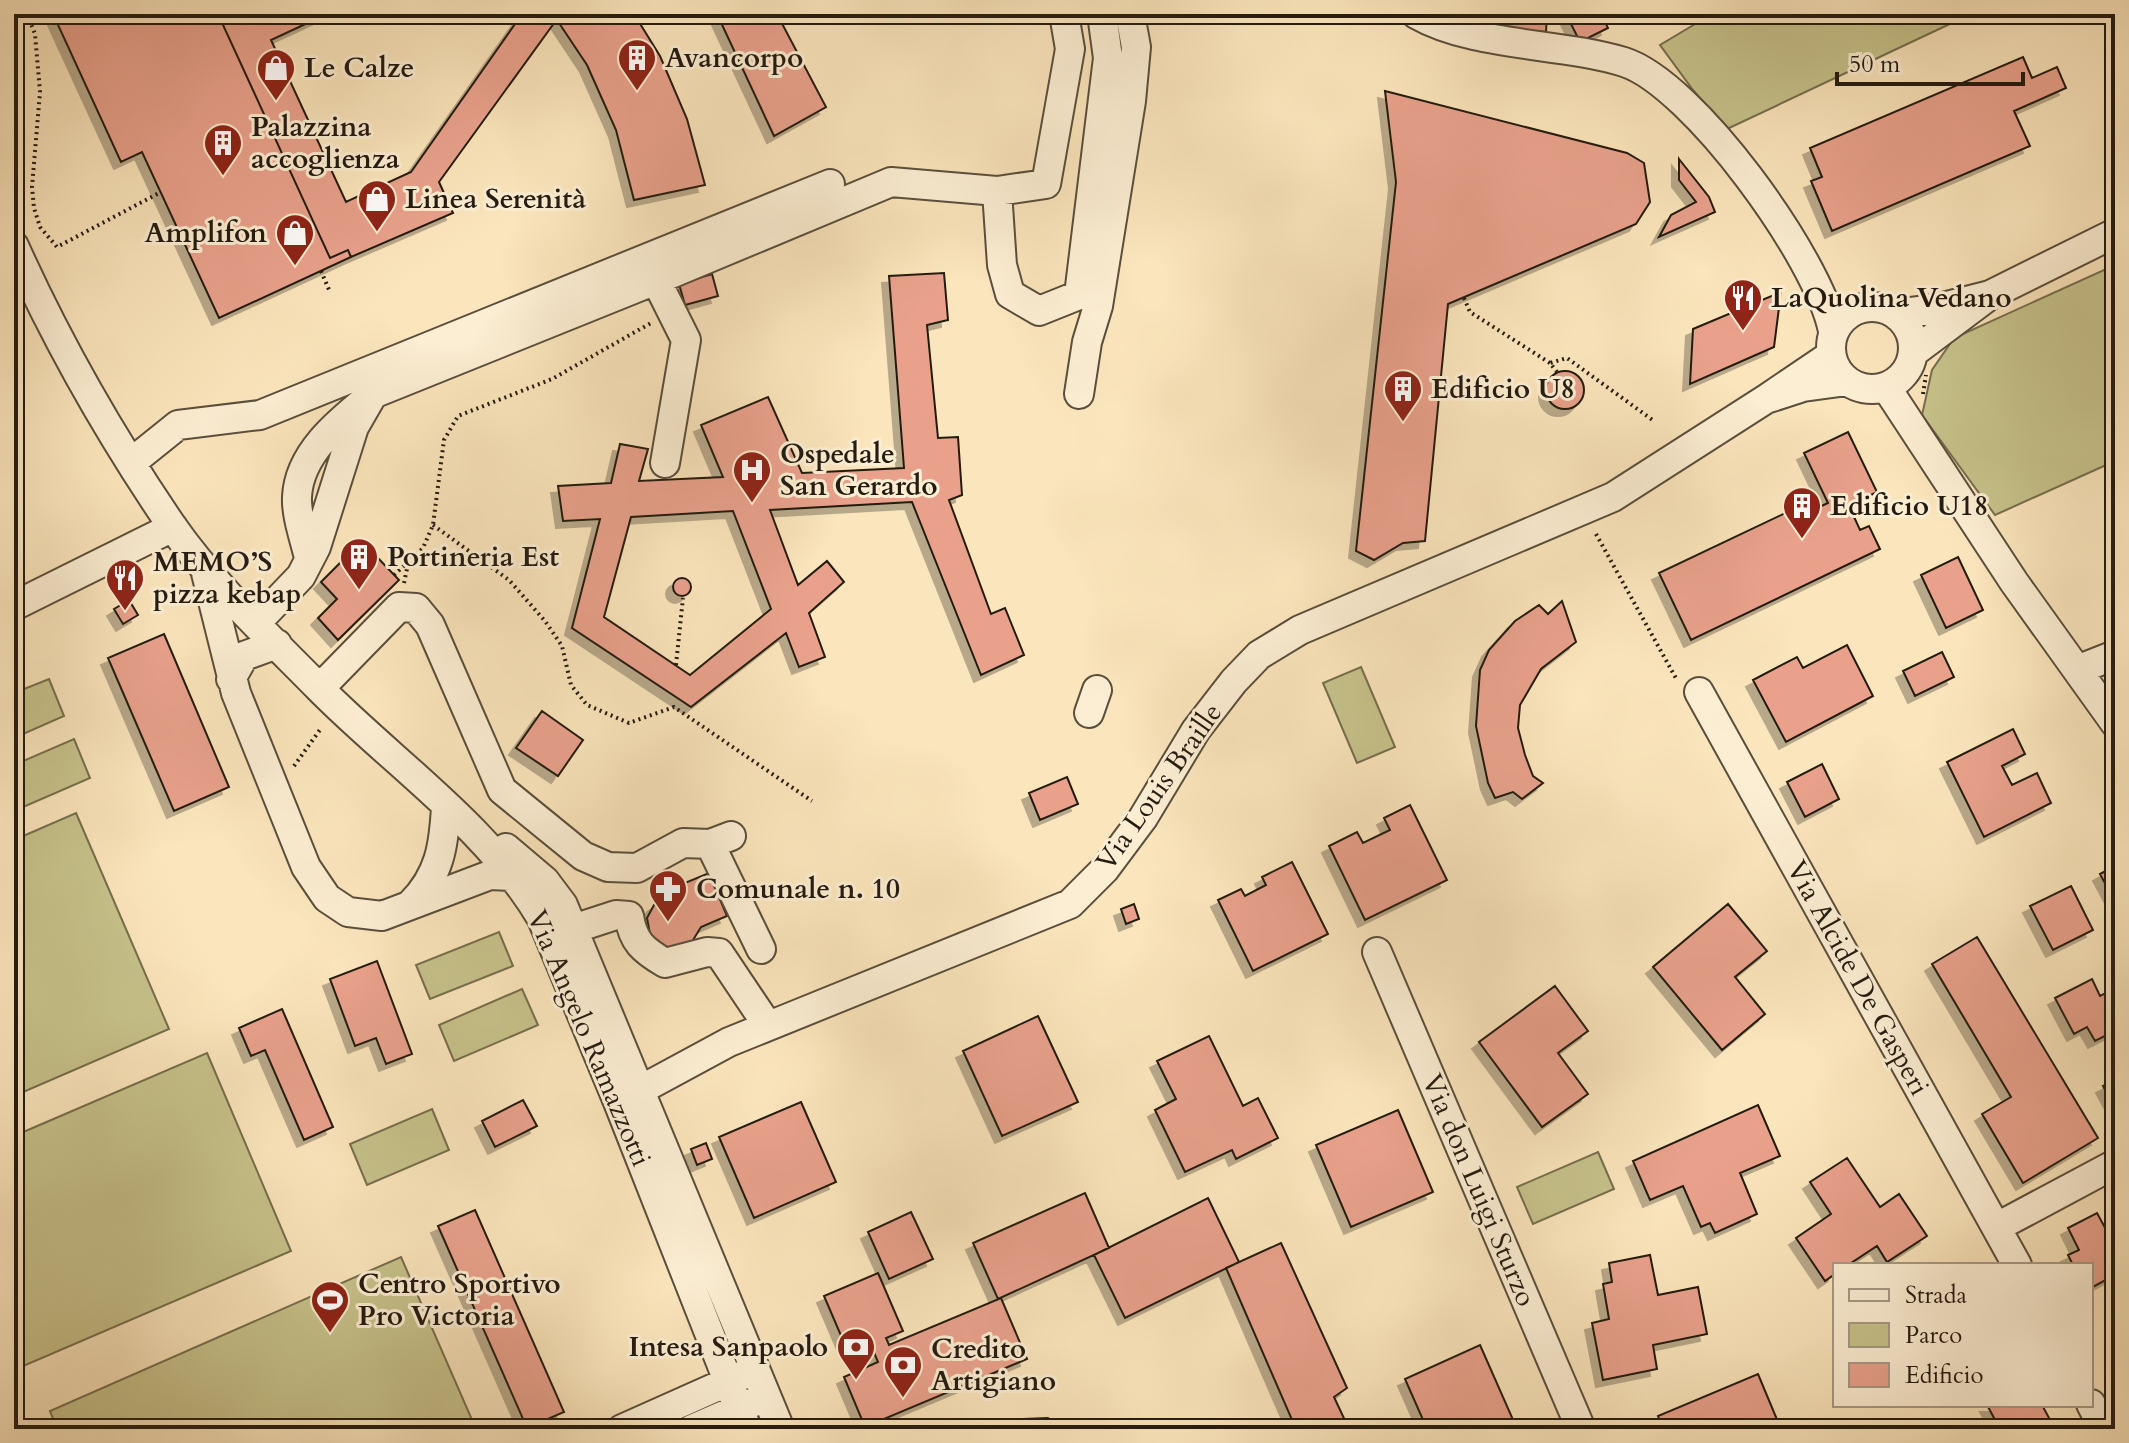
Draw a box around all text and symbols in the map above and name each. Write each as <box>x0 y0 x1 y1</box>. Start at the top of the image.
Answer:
scale bar <box>1837 36 2023 86</box>
building icon: Avancorpo <box>616 37 658 92</box>
place label: Avancorpo <box>665 39 803 77</box>
shop icon: Le Calze <box>255 47 297 102</box>
text: 50 m <box>1849 48 1901 81</box>
place label: Le Calze <box>304 49 414 87</box>
place label: Palazzina accoglienza <box>251 108 400 178</box>
building icon: Palazzina accoglienza <box>202 122 244 177</box>
shop icon: Linea Serenità <box>356 178 398 233</box>
place label: Linea Serenità <box>405 180 586 218</box>
shop icon: Amplifon <box>274 212 316 267</box>
place label: Amplifon <box>145 214 267 252</box>
restaurant icon: LaQuolina Vedano <box>1722 277 1764 332</box>
place label: LaQuolina Vedano <box>1771 279 2012 317</box>
building icon: Edificio U8 <box>1382 368 1424 423</box>
place label: Edificio U8 <box>1431 370 1575 408</box>
place label: Ospedale San Gerardo <box>780 435 938 505</box>
hospital icon: Ospedale San Gerardo <box>731 449 773 504</box>
building icon: Edificio U18 <box>1781 485 1823 540</box>
place label: Edificio U18 <box>1830 487 1988 525</box>
building icon: Portineria Est <box>338 536 380 591</box>
place label: Portineria Est <box>387 538 559 576</box>
place label: MEMO’S pizza kebap <box>153 543 301 613</box>
restaurant icon: MEMO’S pizza kebap <box>104 557 146 612</box>
street label: Via Louis Braille <box>1087 696 1231 878</box>
street label: Via Alcide De Gasperi <box>1778 854 1938 1102</box>
pharmacy icon: Comunale n. 10 <box>647 868 689 923</box>
place label: Comunale n. 10 <box>696 870 900 908</box>
street label: Via Angelo Ramazzotti <box>518 904 660 1172</box>
street label: Via don Luigi Sturzo <box>1413 1068 1545 1312</box>
legend <box>1833 1263 2093 1407</box>
place label: Centro Sportivo Pro Victoria <box>358 1265 561 1335</box>
sports icon: Centro Sportivo Pro Victoria <box>309 1279 351 1334</box>
text: Strada <box>1905 1279 1968 1312</box>
text: Parco <box>1905 1319 1962 1352</box>
bank icon: Intesa Sanpaolo <box>835 1326 877 1381</box>
place label: Intesa Sanpaolo <box>628 1328 828 1366</box>
place label: Credito Artigiano <box>931 1330 1056 1400</box>
bank icon: Credito Artigiano <box>882 1344 924 1399</box>
text: Edificio <box>1905 1359 1984 1392</box>

